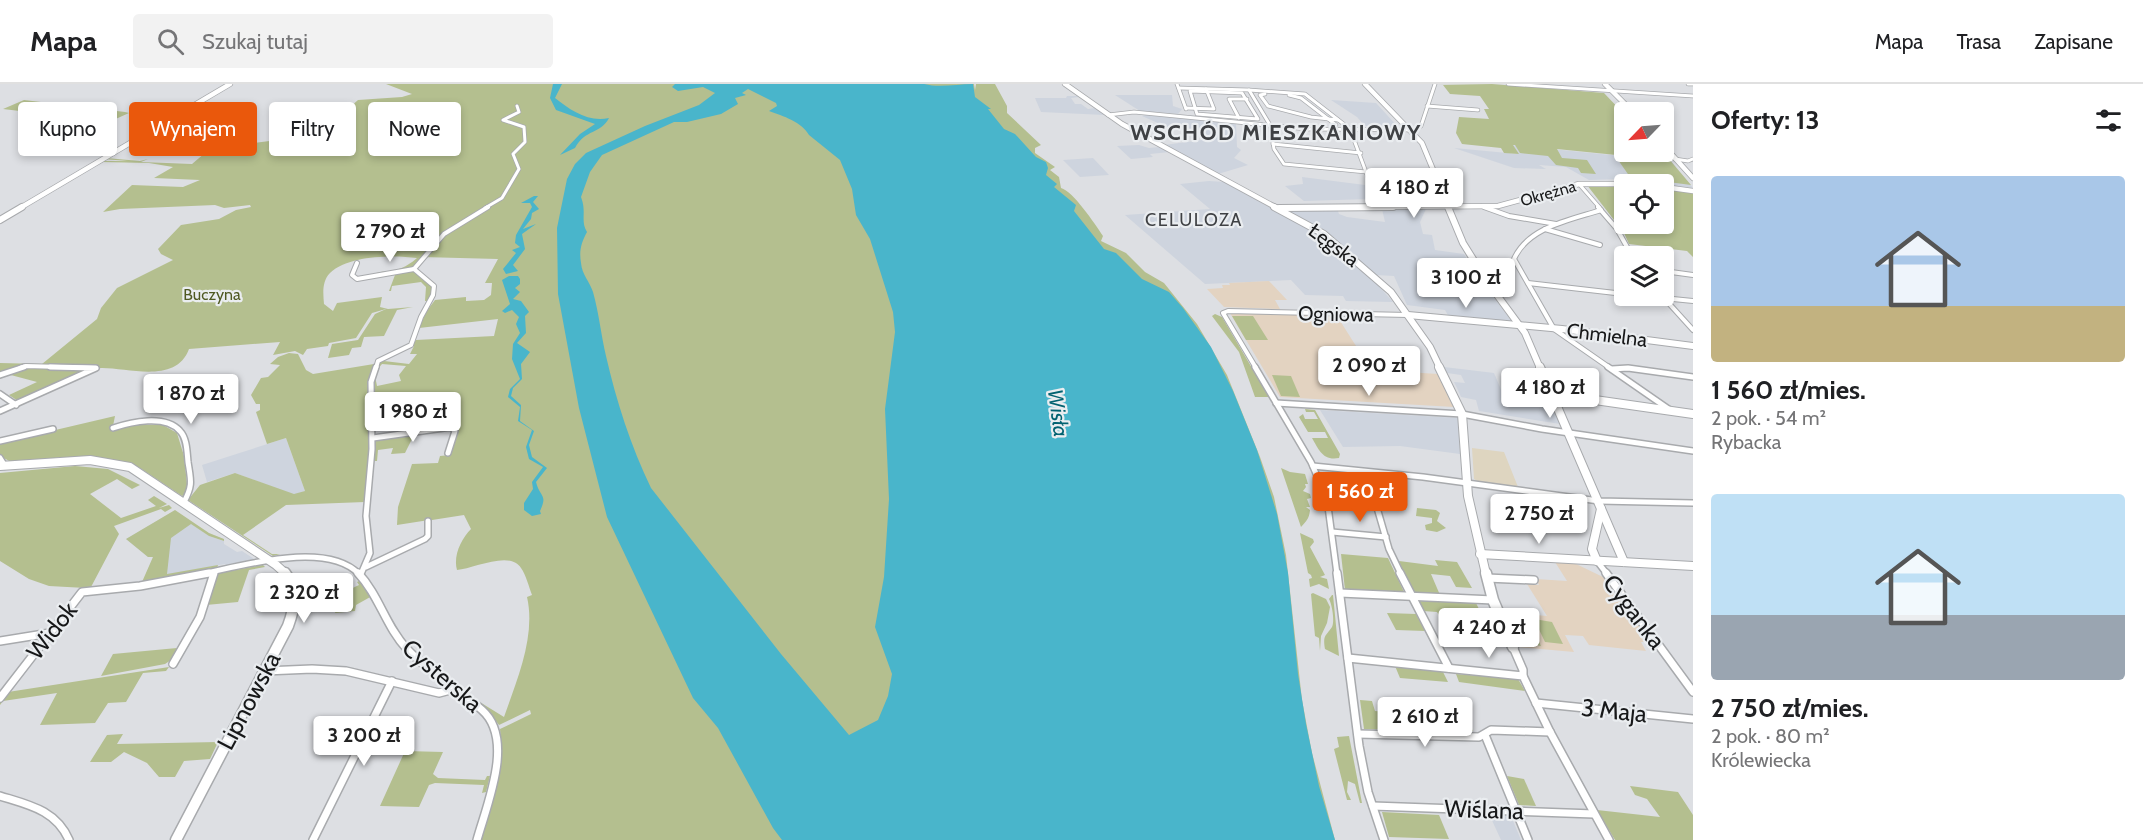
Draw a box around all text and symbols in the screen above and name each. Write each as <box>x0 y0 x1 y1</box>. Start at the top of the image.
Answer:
search box <box>133 14 553 68</box>
text: Mapa <box>30 24 97 58</box>
icon: search <box>154 25 187 58</box>
text: Szukaj tutaj <box>202 28 308 55</box>
text: Mapa <box>1875 29 1923 54</box>
text: Trasa <box>1956 29 2001 54</box>
text: Zapisane <box>2034 29 2113 54</box>
chip: Kupno <box>18 102 117 156</box>
chip: Wynajem <box>129 102 257 156</box>
chip: Filtry <box>269 102 356 156</box>
chip: Nowe <box>368 102 461 156</box>
north arrow <box>1614 102 1674 162</box>
map controls <box>1614 102 1674 306</box>
text: Oferty: 13 <box>1711 104 1819 136</box>
icon: filters <box>2092 104 2125 137</box>
district label: WSCHÓD MIESZKANIOWY <box>1130 119 1422 146</box>
pin: 4 180 zł <box>1352 168 1476 219</box>
button: locate <box>1614 174 1674 234</box>
text: 4 180 zł <box>1379 175 1449 199</box>
street label: Okrężna <box>1518 176 1578 210</box>
district label: CELULOZA <box>1145 209 1243 231</box>
pin: 2 790 zł <box>328 212 452 263</box>
icon: home <box>1864 215 1972 323</box>
street label: Łęgska <box>1304 218 1364 272</box>
text: 2 790 zł <box>355 219 425 243</box>
button: layers <box>1614 246 1674 306</box>
pin: 3 100 zł <box>1404 258 1528 309</box>
text: 3 100 zł <box>1431 265 1501 289</box>
park label: Buczyna <box>183 285 241 304</box>
street label: Ogniowa <box>1298 301 1374 327</box>
street label: Chmielna <box>1565 318 1649 352</box>
pin: 2 090 zł <box>1307 346 1431 397</box>
text: 2 090 zł <box>1332 353 1406 377</box>
pin: 4 180 zł <box>1488 368 1612 419</box>
pin: 1 870 zł <box>129 374 253 425</box>
text: 1 560 zł/mies. <box>1711 374 1866 406</box>
text: 4 180 zł <box>1515 375 1585 399</box>
text: 1 870 zł <box>157 381 225 405</box>
water label: Wisła <box>1043 387 1074 439</box>
pin: 1 980 zł <box>351 392 475 443</box>
text: 1 980 zł <box>379 399 447 423</box>
text: 2 pok. · 54 m² <box>1711 406 1826 430</box>
text: Rybacka <box>1711 430 1781 454</box>
pin: 1 560 zł <box>1298 472 1422 523</box>
text: 1 560 zł <box>1326 479 1394 503</box>
pin: 2 750 zł <box>1477 494 1601 545</box>
text: 2 750 zł <box>1504 501 1574 525</box>
icon: home <box>1864 533 1972 641</box>
street label: Cyganka <box>1597 569 1672 655</box>
pin: 2 320 zł <box>242 573 366 624</box>
text: 2 320 zł <box>269 580 339 604</box>
street label: Widok <box>20 596 83 665</box>
pin: 4 240 zł <box>1427 608 1551 659</box>
text: 4 240 zł <box>1452 615 1526 639</box>
street label: Cysterska <box>396 633 489 719</box>
street label: Lipnowska <box>211 647 287 755</box>
text: 2 750 zł/mies. <box>1711 692 1869 724</box>
street label: 3 Maja <box>1580 693 1649 728</box>
pin: 2 610 zł <box>1363 697 1487 748</box>
text: 2 610 zł <box>1392 704 1458 728</box>
pin: 3 200 zł <box>302 716 426 767</box>
text: 3 200 zł <box>327 723 401 747</box>
text: 2 pok. · 80 m² <box>1711 724 1830 748</box>
text: Królewiecka <box>1711 748 1811 772</box>
street label: Wiślana <box>1444 794 1525 825</box>

